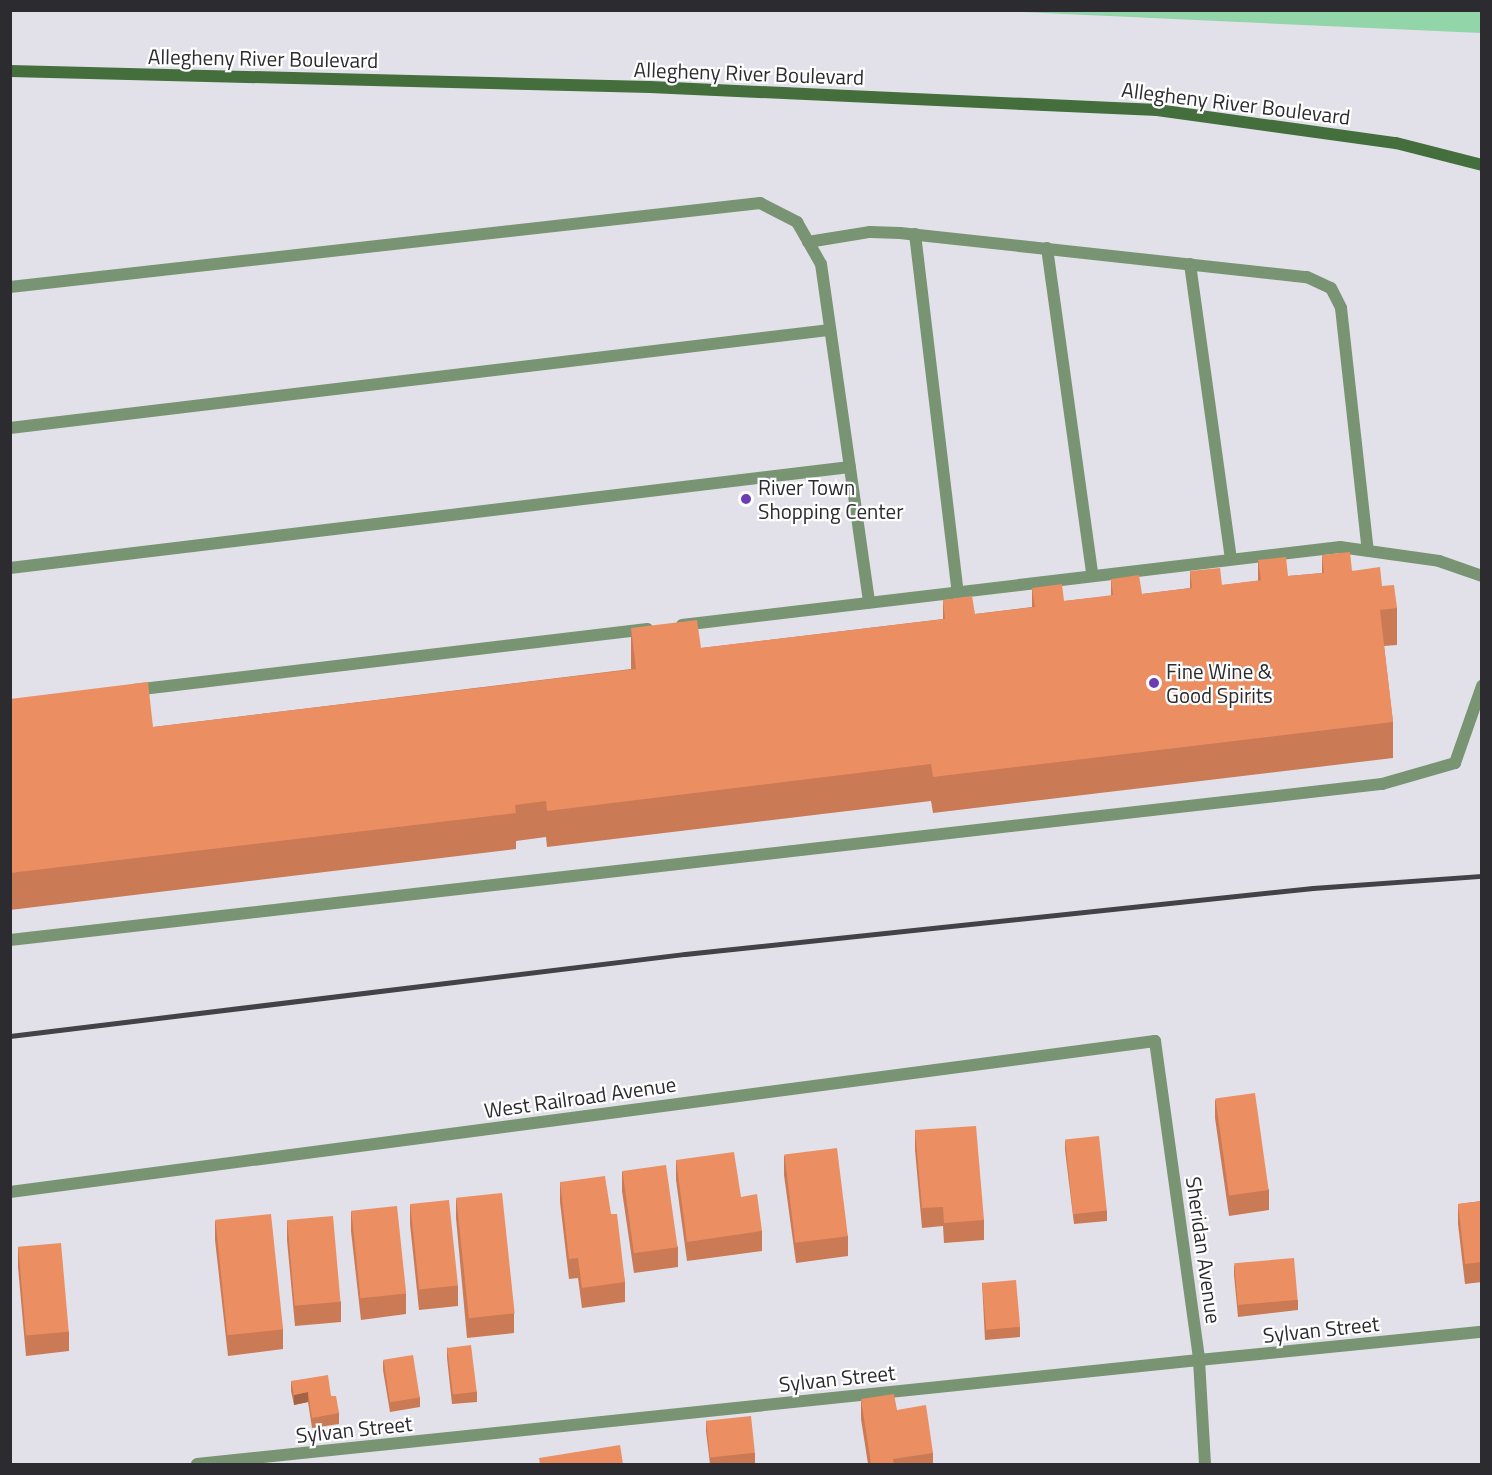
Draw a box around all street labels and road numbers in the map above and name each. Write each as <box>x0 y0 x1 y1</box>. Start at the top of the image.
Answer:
street label: Allegheny River Boulevard <box>148 43 378 73</box>
street label: Allegheny River Boulevard <box>633 56 865 90</box>
street label: Allegheny River Boulevard <box>1120 76 1352 130</box>
street label: West Railroad Avenue <box>482 1071 678 1123</box>
street label: Sheridan Avenue <box>1181 1175 1227 1325</box>
street label: Sylvan Street <box>1262 1310 1380 1348</box>
street label: Sylvan Street <box>778 1359 896 1397</box>
street label: Sylvan Street <box>295 1410 413 1448</box>

